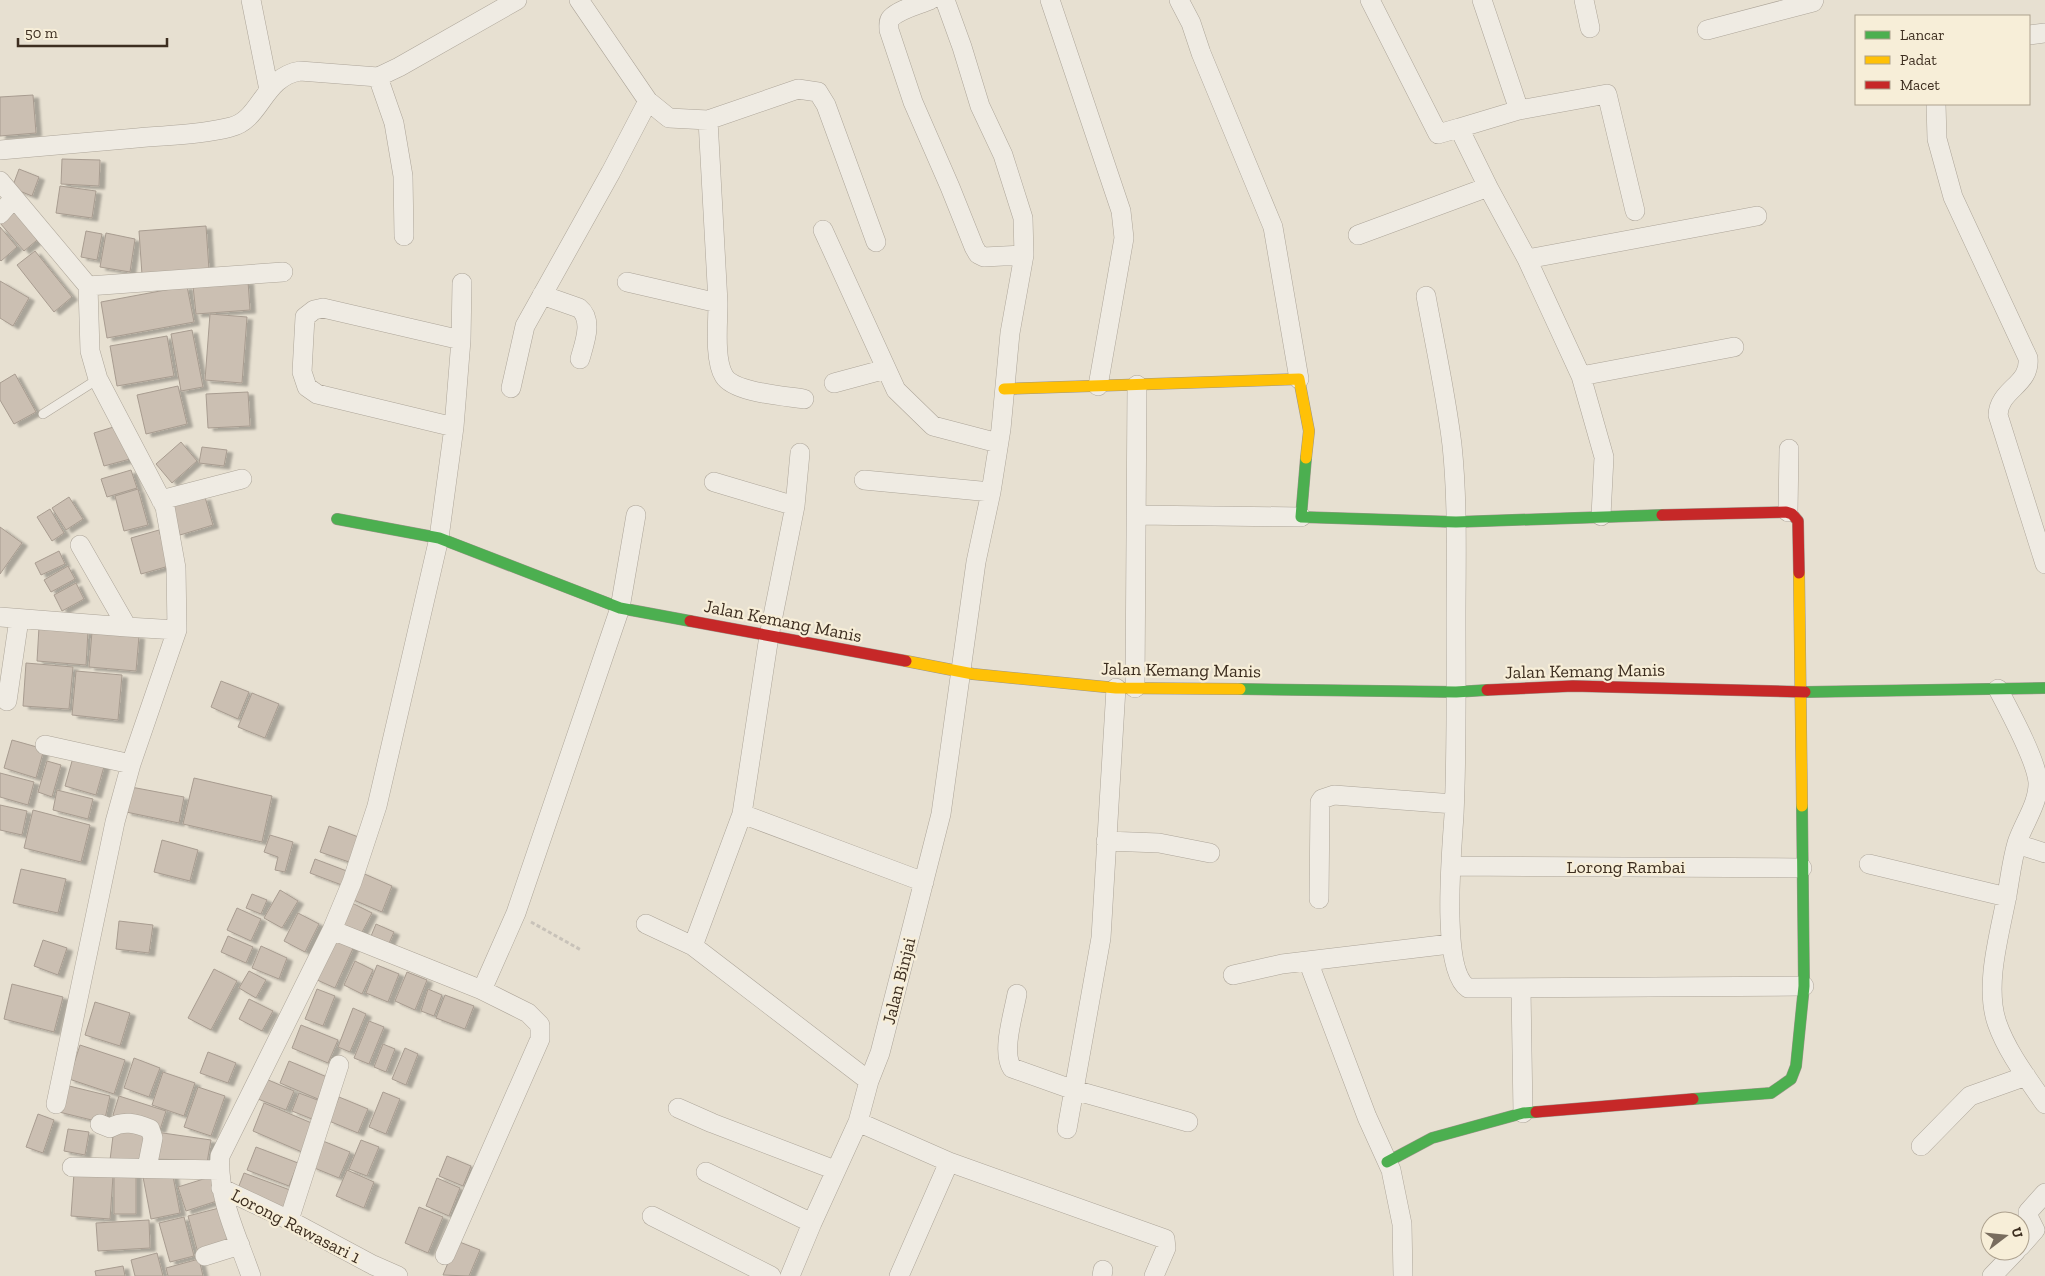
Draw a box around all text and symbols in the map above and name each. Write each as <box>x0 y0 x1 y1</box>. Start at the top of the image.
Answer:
scale bar <box>18 15 166 47</box>
legend <box>1855 15 2030 105</box>
text: 50 m <box>25 24 58 42</box>
text: Lancar <box>1900 26 1945 44</box>
text: Padat <box>1900 51 1937 69</box>
text: Macet <box>1900 76 1940 94</box>
street label: Jalan Kemang Manis <box>702 595 864 647</box>
street label: Jalan Kemang Manis <box>1101 658 1261 682</box>
street label: Jalan Kemang Manis <box>1505 659 1665 683</box>
street label: Lorong Rambai <box>1567 856 1685 878</box>
street label: Jalan Binjai <box>878 935 920 1027</box>
street label: Lorong Rawasari 1 <box>228 1184 364 1268</box>
north arrow <box>1980 1211 2030 1261</box>
text: U <box>2007 1225 2027 1240</box>

